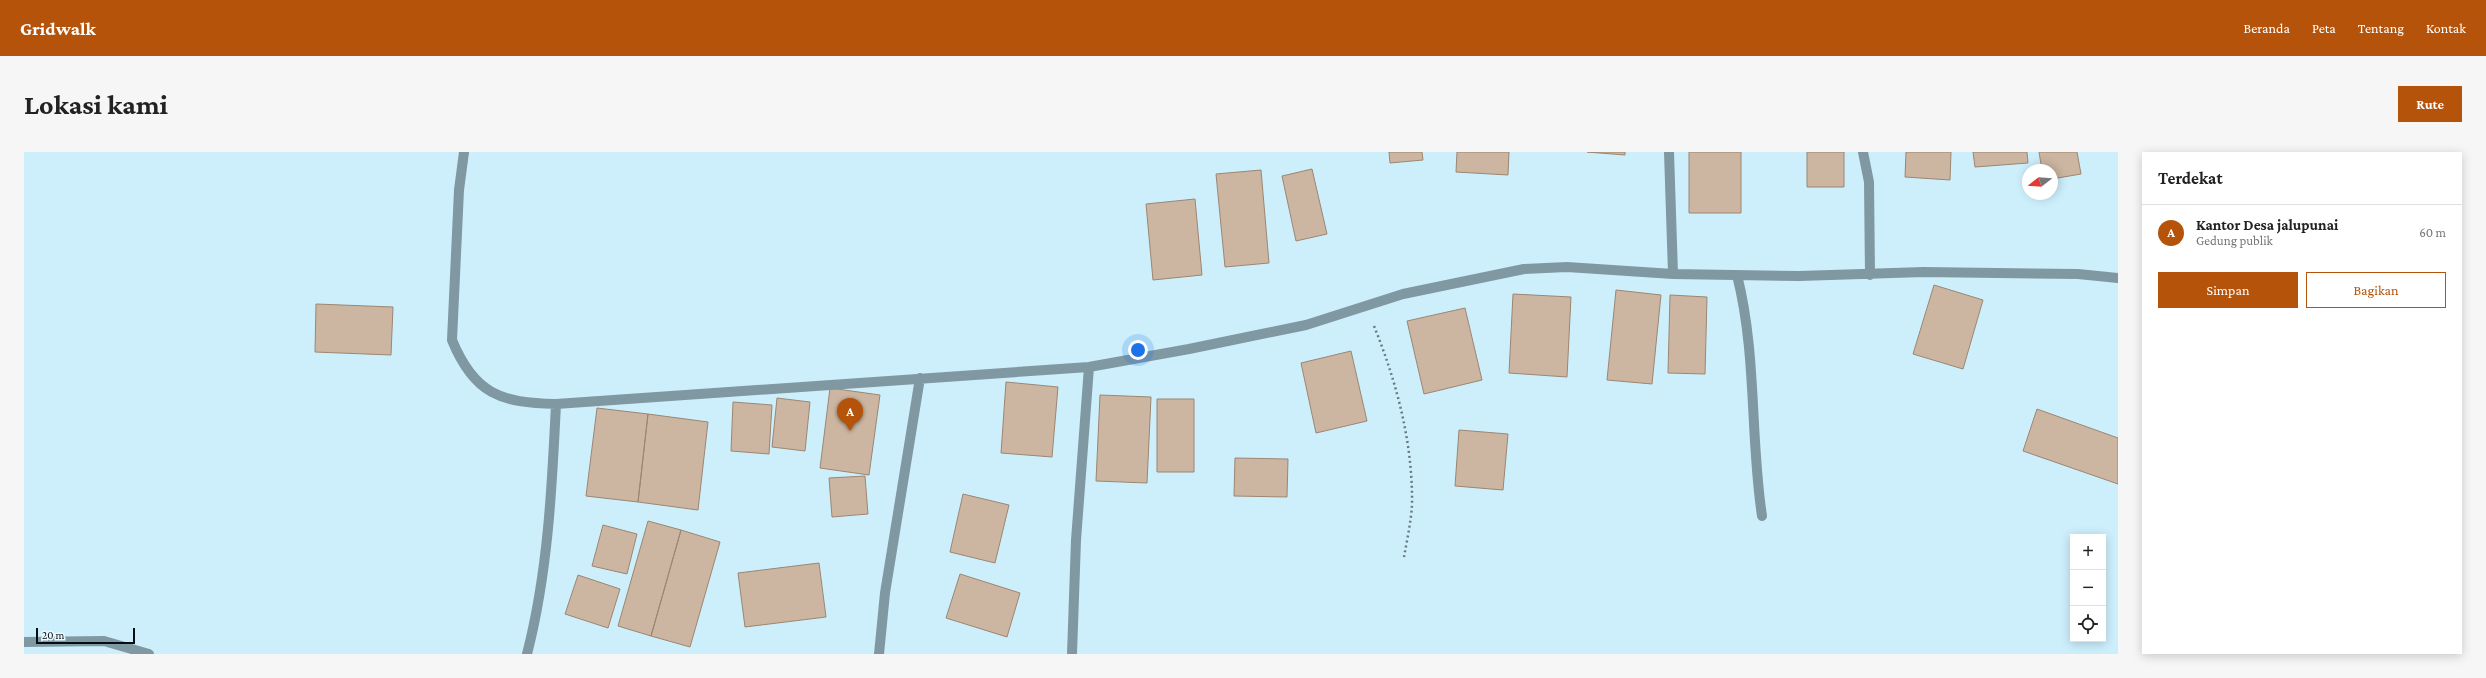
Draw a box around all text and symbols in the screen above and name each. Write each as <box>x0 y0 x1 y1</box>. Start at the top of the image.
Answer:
text: Gridwalk <box>20 18 96 39</box>
text: Beranda <box>2244 20 2290 36</box>
text: Peta <box>2312 20 2336 36</box>
text: Tentang <box>2358 20 2404 36</box>
text: Kontak <box>2426 20 2466 36</box>
button: Rute <box>2398 86 2462 122</box>
text: Lokasi kami <box>24 89 168 120</box>
north arrow <box>2022 164 2058 200</box>
text: Terdekat <box>2158 169 2223 188</box>
text: Kantor Desa jalupunai <box>2196 217 2338 233</box>
text: A <box>2167 225 2175 240</box>
text: 60 m <box>2419 225 2446 240</box>
text: Gedung publik <box>2196 233 2273 248</box>
button: Simpan <box>2158 272 2298 308</box>
button: Bagikan <box>2306 272 2446 308</box>
your location <box>1128 340 1148 360</box>
pin: A <box>837 398 863 431</box>
map controls <box>2070 534 2106 642</box>
button: + <box>2070 534 2106 570</box>
button: − <box>2070 570 2106 606</box>
button: locate <box>2070 606 2106 642</box>
scale bar <box>36 626 135 645</box>
text: 20 m <box>42 629 64 641</box>

